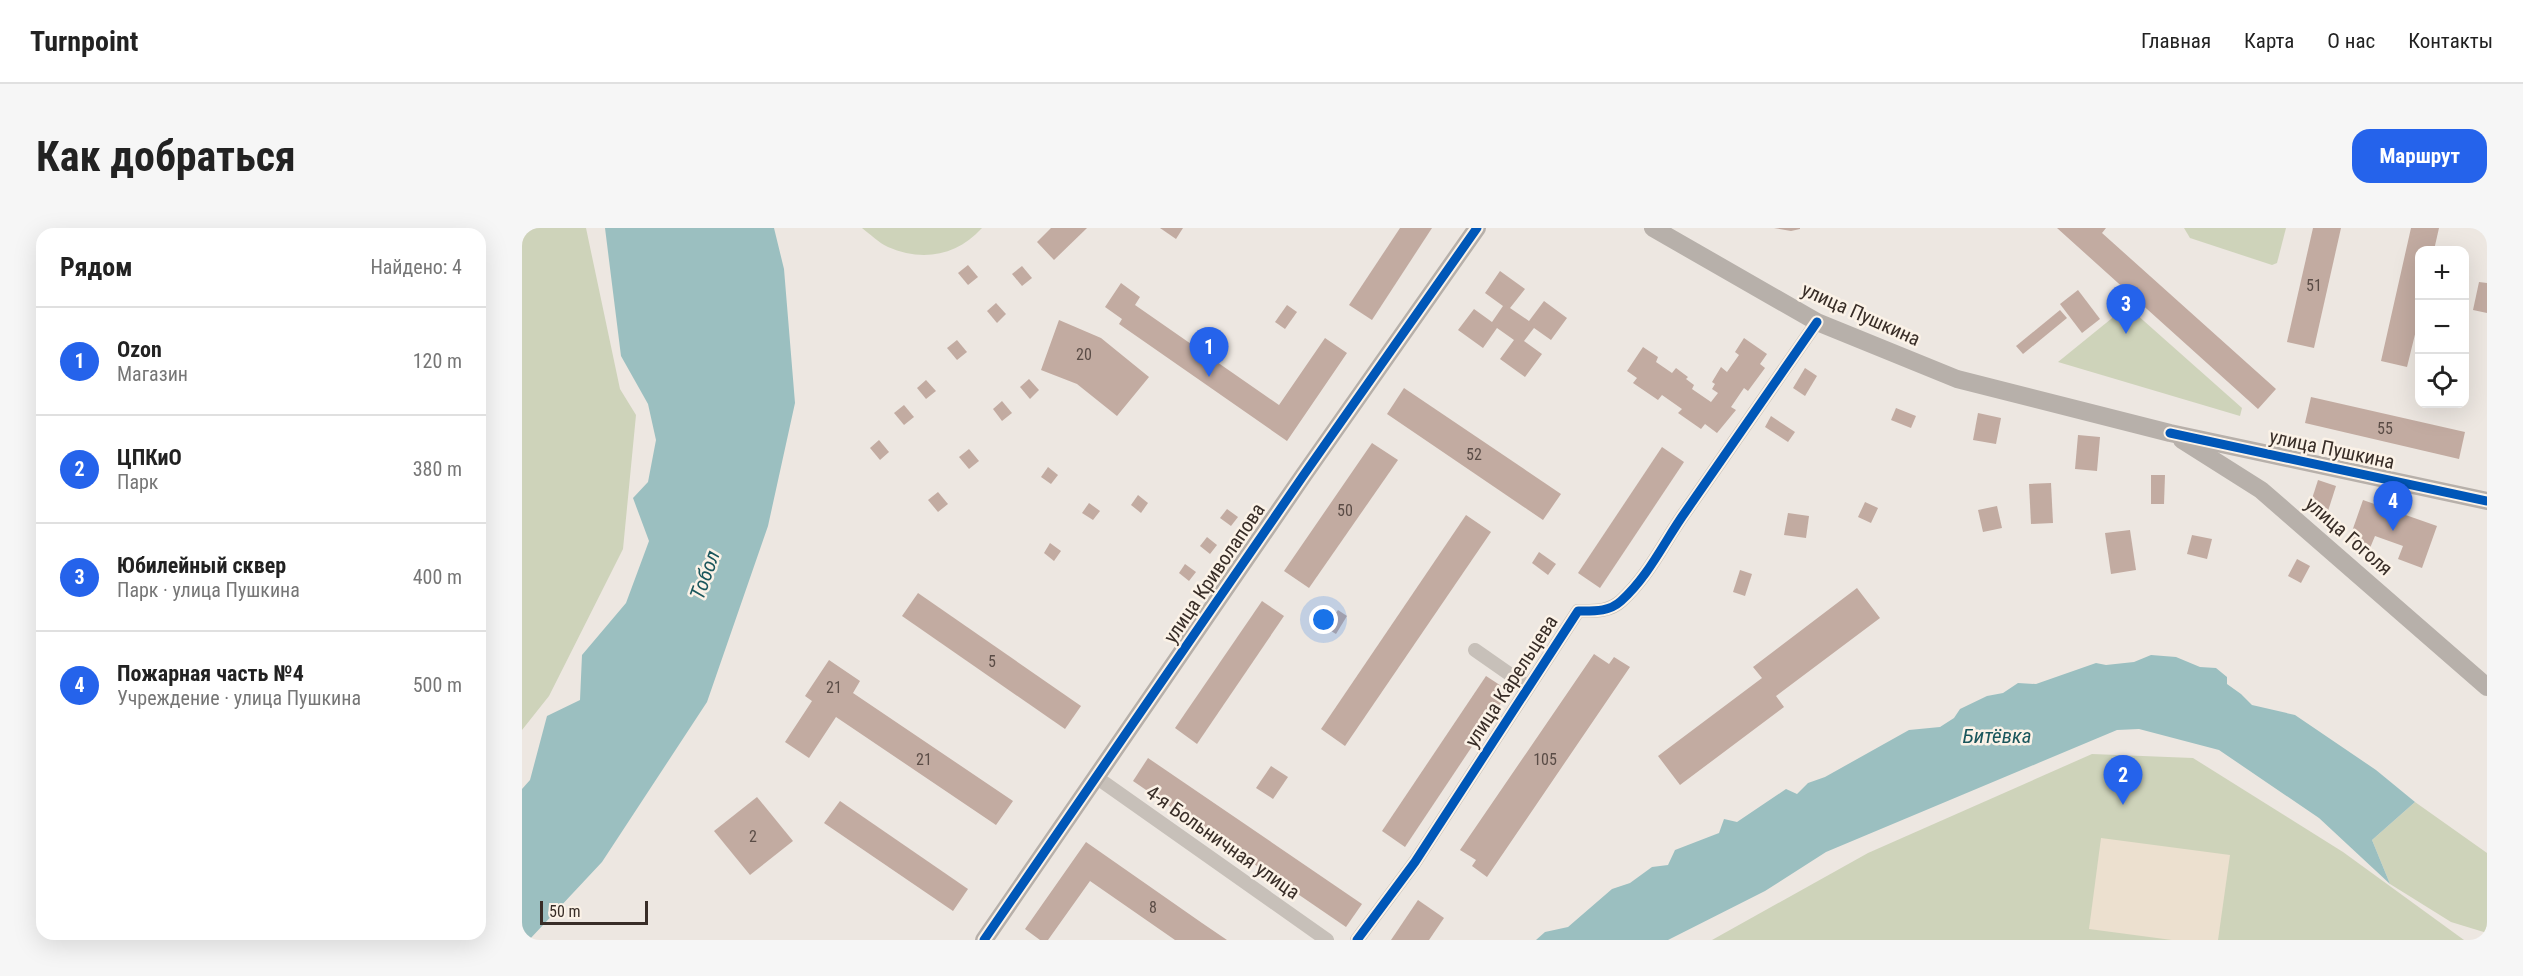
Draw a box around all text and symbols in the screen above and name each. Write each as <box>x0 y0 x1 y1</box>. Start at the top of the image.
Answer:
text: Turnpoint <box>30 25 138 58</box>
text: Главная <box>2141 29 2211 53</box>
text: Карта <box>2244 29 2294 53</box>
text: О нас <box>2327 29 2375 53</box>
text: Контакты <box>2408 29 2493 53</box>
button: Маршрут <box>2352 129 2487 183</box>
text: Как добраться <box>36 132 296 181</box>
map controls <box>2415 246 2469 408</box>
button: + <box>2415 246 2469 300</box>
text: Рядом <box>60 252 132 282</box>
text: Найдено: 4 <box>370 255 462 279</box>
house number: 51 <box>2306 276 2322 295</box>
street label: улица Пушкина <box>1798 277 1924 351</box>
pin: 3 <box>2106 285 2146 334</box>
button: − <box>2415 300 2469 354</box>
pin: 1 <box>1190 328 1228 377</box>
text: Ozon <box>117 337 162 362</box>
house number: 20 <box>1076 345 1092 364</box>
text: 1 <box>74 349 85 373</box>
text: 120 m <box>413 349 462 373</box>
button: locate <box>2415 354 2469 408</box>
text: Магазин <box>117 362 188 386</box>
house number: 55 <box>2377 419 2393 438</box>
street label: улица Пушкина <box>2267 424 2397 474</box>
text: ЦПКиО <box>117 445 182 470</box>
house number: 52 <box>1466 445 1482 464</box>
text: 2 <box>74 457 85 481</box>
text: 380 m <box>413 457 462 481</box>
text: Парк <box>117 470 158 494</box>
pin: 4 <box>2374 482 2412 531</box>
street label: улица Гоголя <box>2300 492 2398 580</box>
street label: улица Криволапова <box>1158 498 1270 648</box>
house number: 50 <box>1337 501 1353 520</box>
water label: Тобол <box>685 547 725 603</box>
text: Юбилейный сквер <box>117 553 286 578</box>
text: 3 <box>74 565 85 589</box>
text: 400 m <box>413 565 462 589</box>
text: Парк · улица Пушкина <box>117 578 300 602</box>
your location <box>1309 605 1338 634</box>
street label: улица Карельцева <box>1459 611 1563 751</box>
house number: 5 <box>988 652 996 671</box>
text: Пожарная часть №4 <box>117 661 304 686</box>
text: 4 <box>74 673 85 697</box>
text: 500 m <box>413 673 462 697</box>
house number: 21 <box>826 678 842 697</box>
text: Учреждение · улица Пушкина <box>117 686 361 710</box>
water label: Битёвка <box>1963 724 2031 748</box>
house number: 21 <box>916 750 932 769</box>
house number: 105 <box>1533 750 1557 769</box>
pin: 2 <box>2104 756 2142 805</box>
street label: 4-я Больничная улица <box>1142 780 1304 904</box>
house number: 2 <box>749 827 757 846</box>
scale bar <box>540 898 648 926</box>
house number: 8 <box>1149 898 1157 917</box>
text: 50 m <box>549 902 581 921</box>

